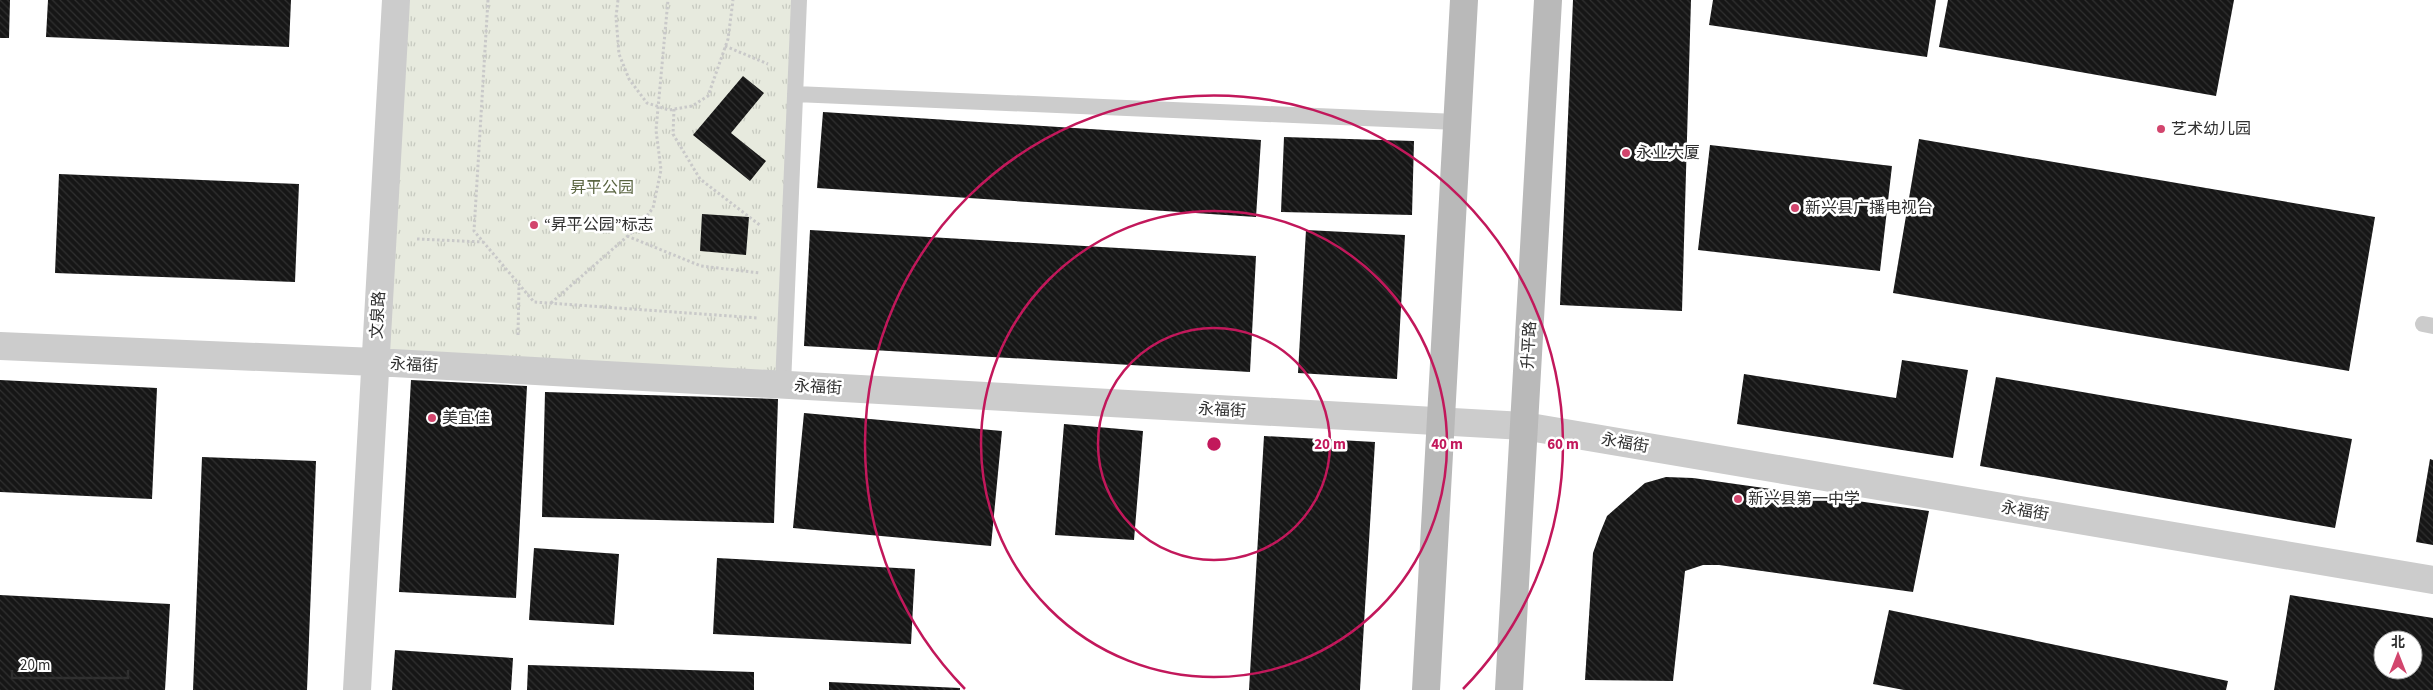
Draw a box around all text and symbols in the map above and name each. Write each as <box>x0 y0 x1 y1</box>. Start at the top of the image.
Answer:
place label: 艺术幼儿园 <box>2171 118 2251 140</box>
marker: 艺术幼儿园 <box>2155 123 2167 135</box>
place label: 永业大厦 <box>1636 142 1700 164</box>
marker: 永业大厦 <box>1620 147 1632 159</box>
park label: 昇平公园 <box>570 177 634 199</box>
place label: 新兴县广播电视台 <box>1805 197 1933 219</box>
marker: 新兴县广播电视台 <box>1789 202 1801 214</box>
place label: “昇平公园”标志 <box>544 214 654 236</box>
marker: “昇平公园”标志 <box>528 219 540 231</box>
street label: 文泉路 <box>366 290 390 340</box>
street label: 升平路 <box>1517 320 1541 370</box>
street label: 永福街 <box>389 353 439 377</box>
street label: 永福街 <box>793 375 843 399</box>
street label: 永福街 <box>1197 398 1247 422</box>
place label: 美宜佳 <box>442 407 490 429</box>
marker: 美宜佳 <box>426 412 438 424</box>
street label: 永福街 <box>1599 428 1651 458</box>
text: 20 m <box>1314 434 1346 455</box>
text: 40 m <box>1431 434 1463 455</box>
text: 60 m <box>1547 434 1579 455</box>
centre of rings <box>1205 435 1223 453</box>
place label: 新兴县第一中学 <box>1748 488 1860 510</box>
marker: 新兴县第一中学 <box>1732 493 1744 505</box>
street label: 永福街 <box>1999 496 2051 526</box>
north arrow <box>2373 630 2423 680</box>
text: 北 <box>2391 633 2405 653</box>
scale bar <box>12 648 129 680</box>
text: 20 m <box>20 655 50 676</box>

